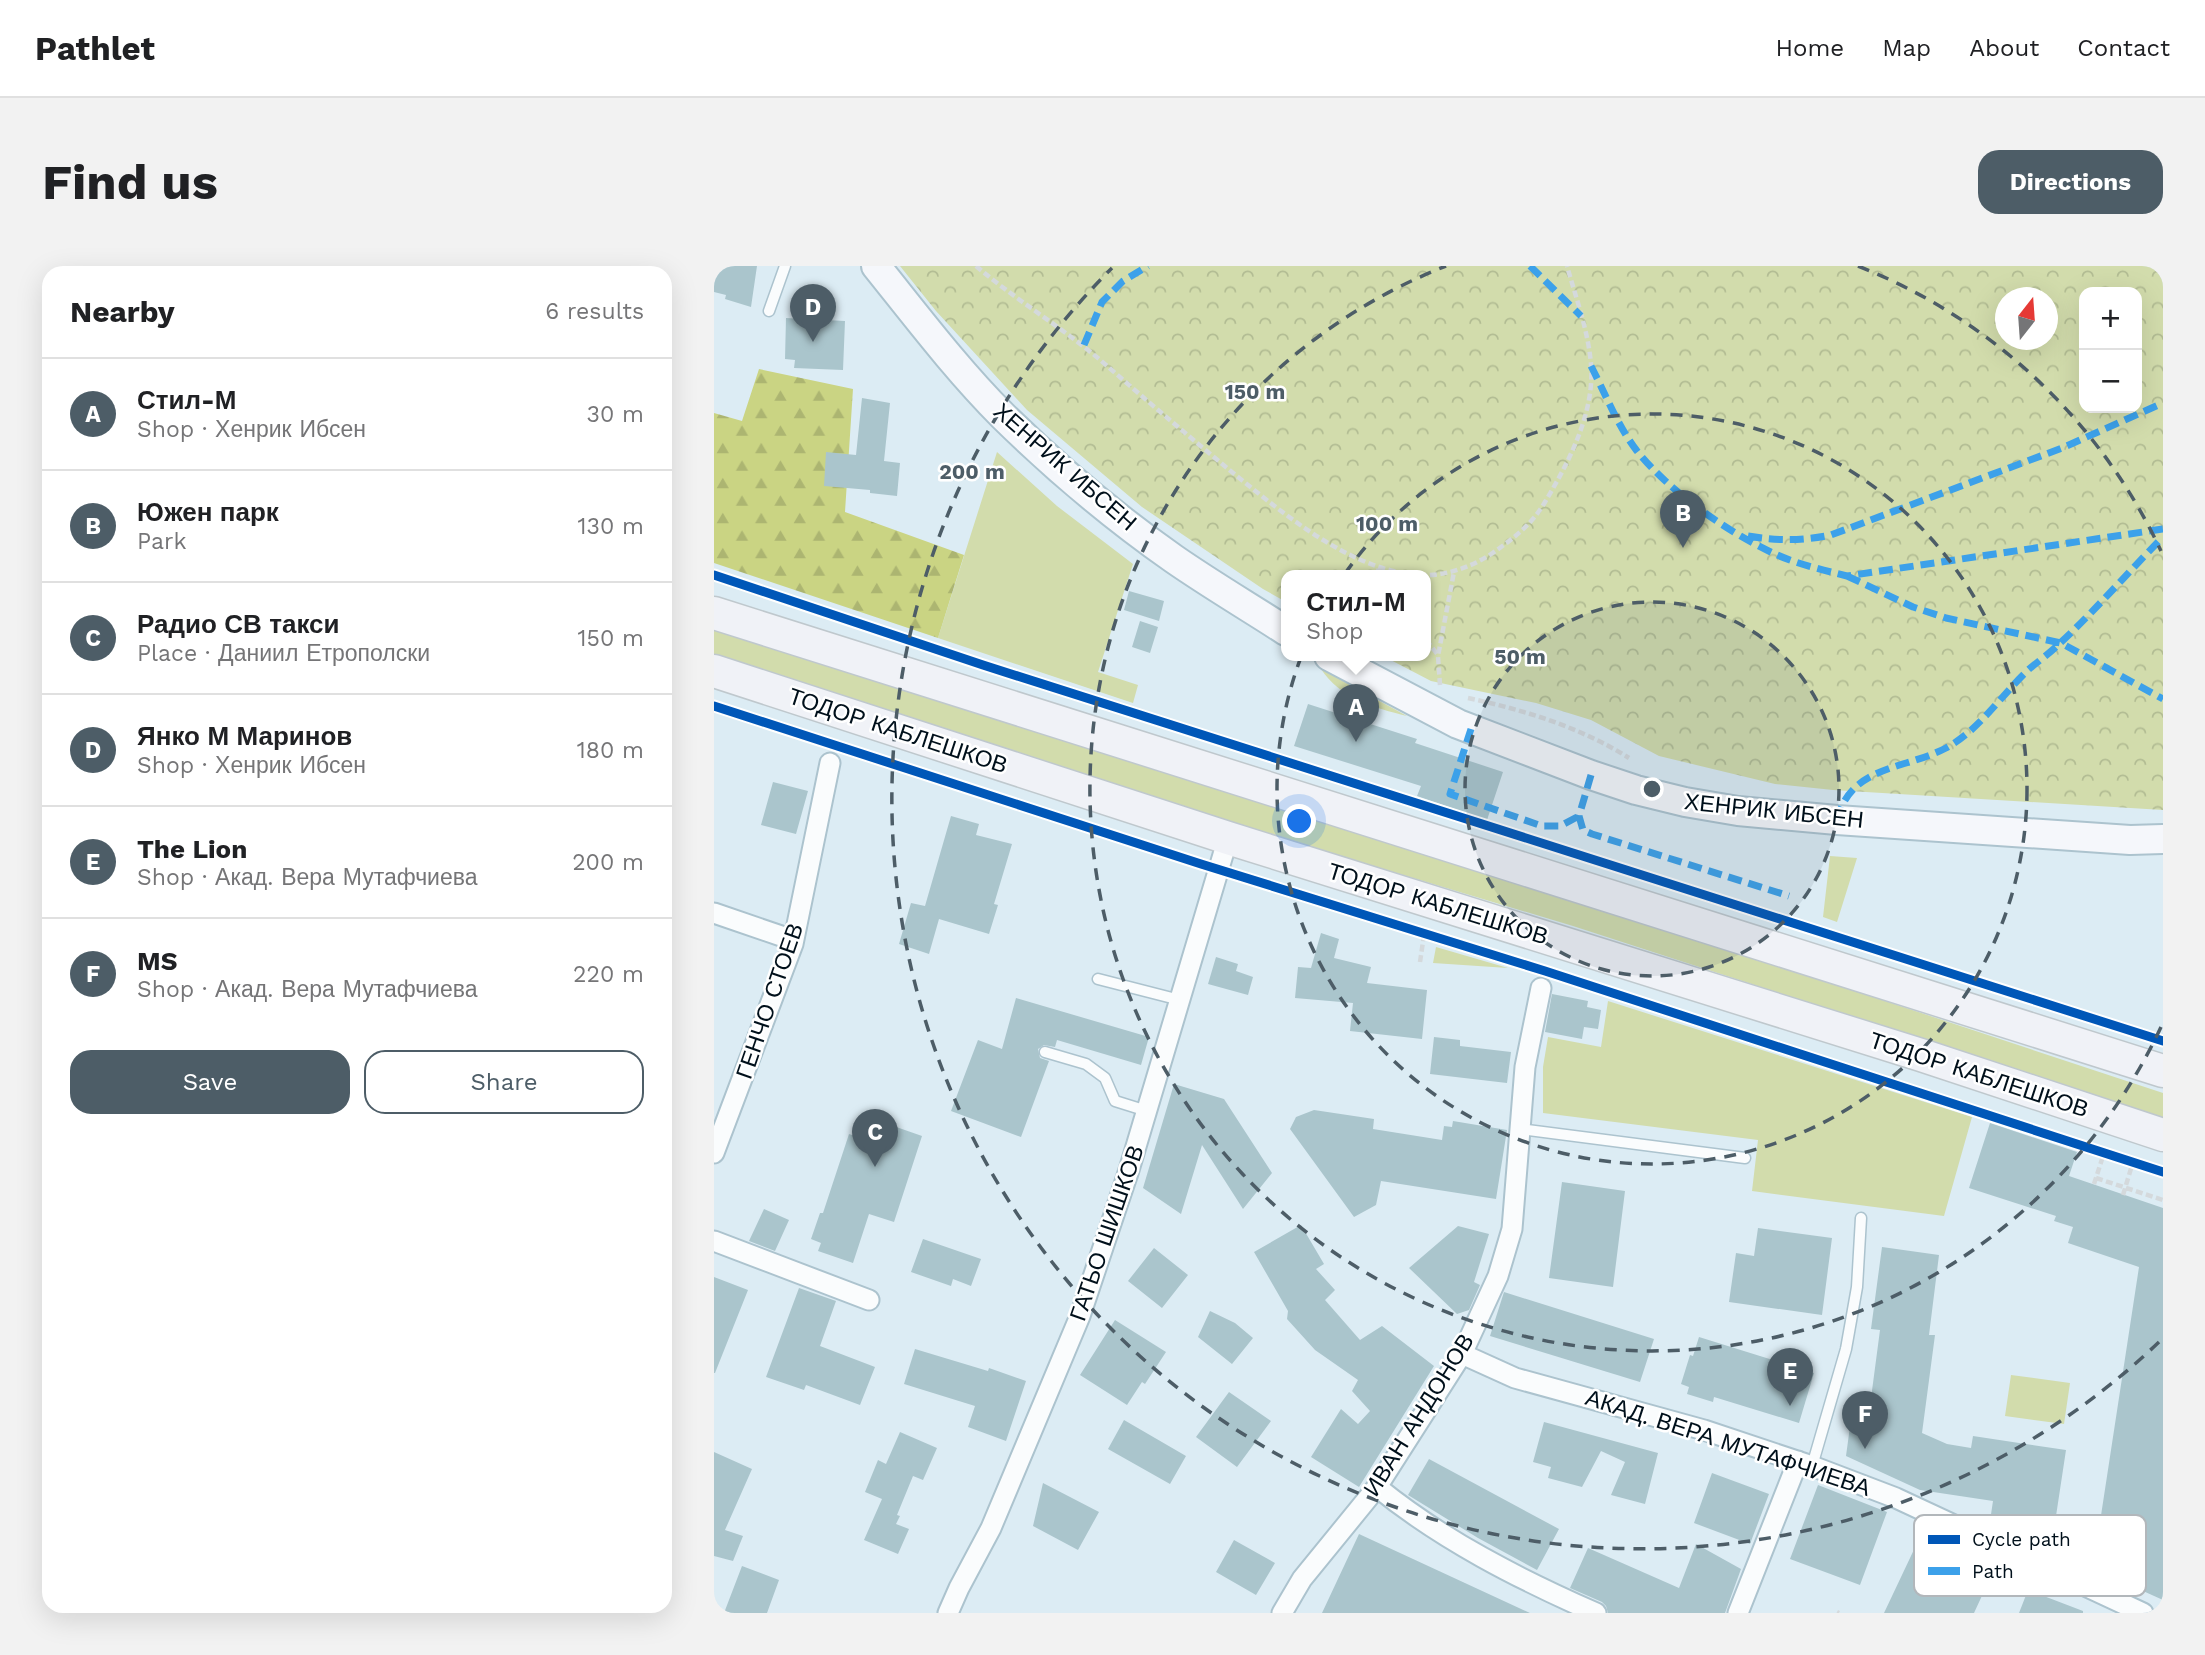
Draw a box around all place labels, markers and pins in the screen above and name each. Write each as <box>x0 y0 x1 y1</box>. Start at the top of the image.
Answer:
pin: D <box>790 284 836 342</box>
pin: B <box>1660 490 1706 548</box>
pin: A <box>1333 684 1379 742</box>
centre of rings <box>1640 777 1664 801</box>
pin: C <box>852 1109 898 1167</box>
pin: E <box>1767 1348 1813 1406</box>
pin: F <box>1842 1391 1888 1449</box>

